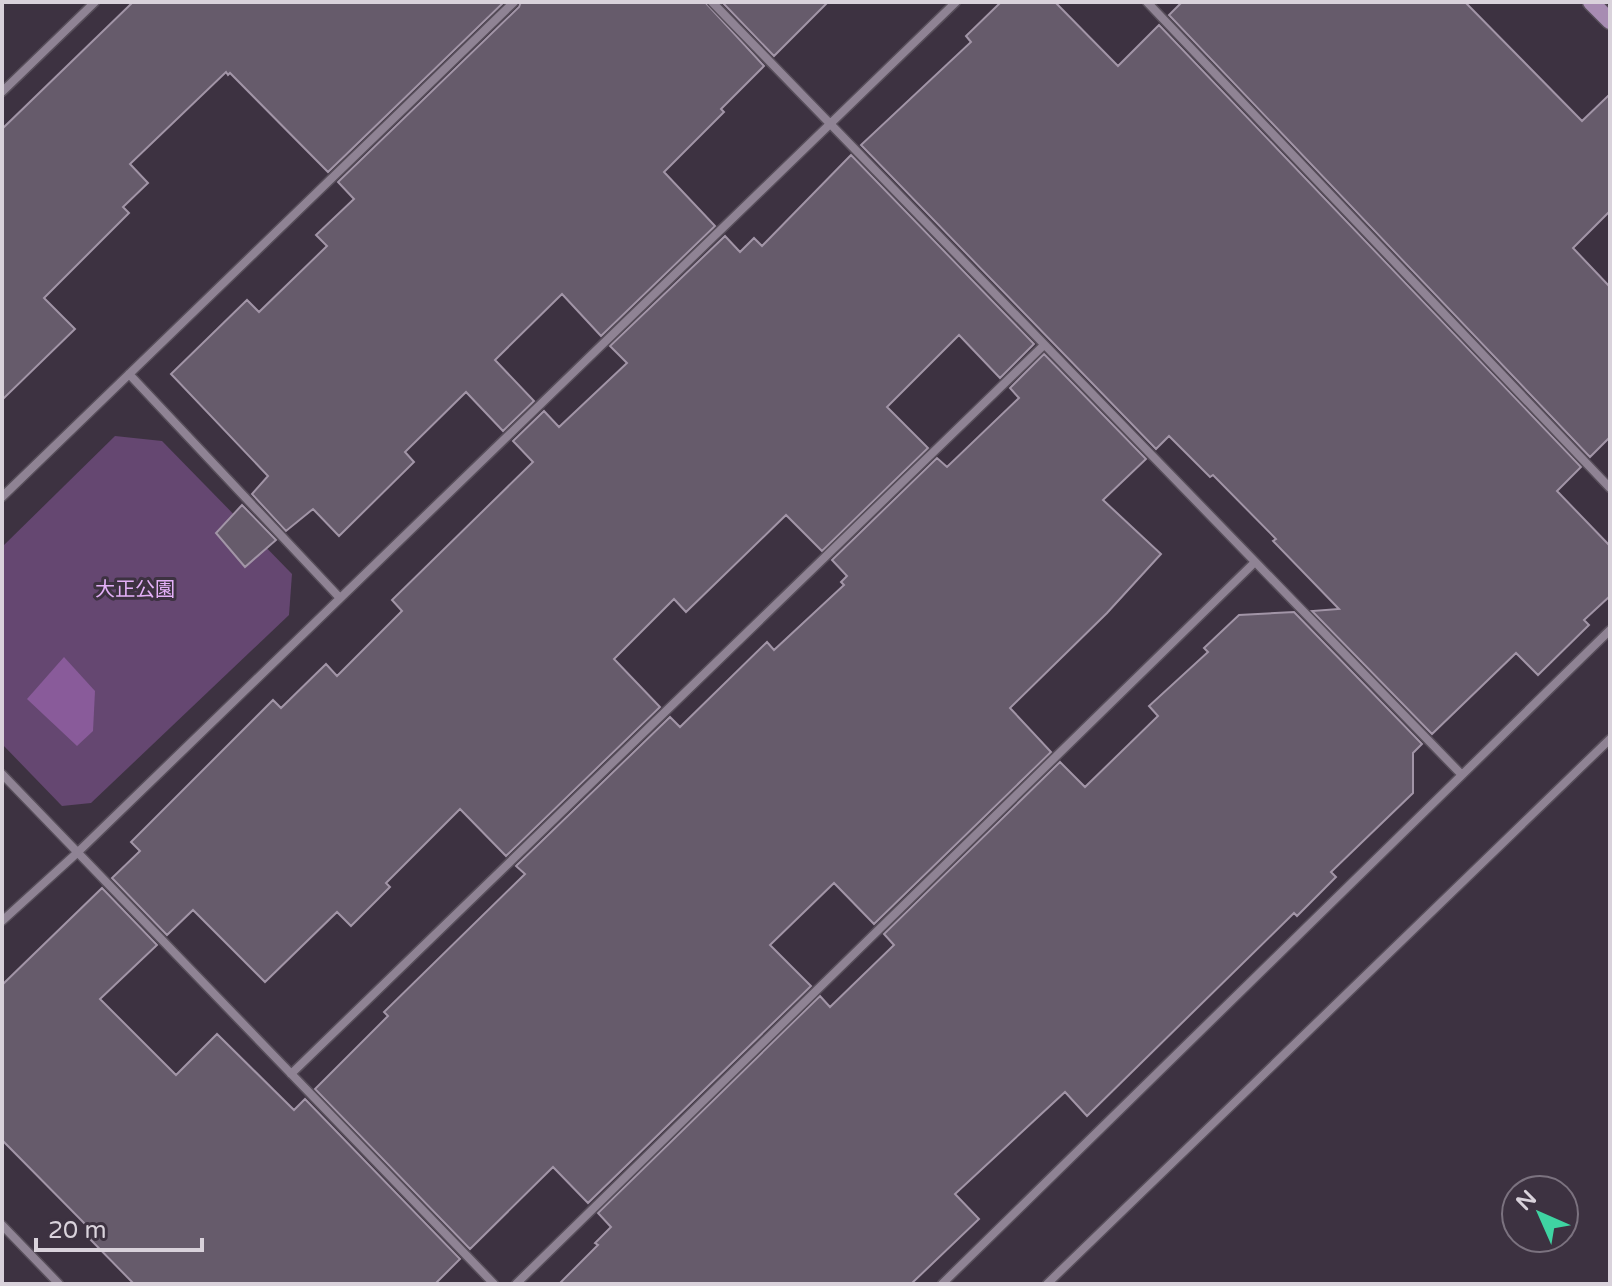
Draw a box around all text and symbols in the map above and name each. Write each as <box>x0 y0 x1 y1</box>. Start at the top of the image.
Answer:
park label: 大正公園 <box>95 578 175 602</box>
north arrow <box>1500 1174 1580 1254</box>
text: N <box>1511 1185 1542 1216</box>
scale bar <box>36 1202 202 1252</box>
text: 20 m <box>48 1216 106 1245</box>

